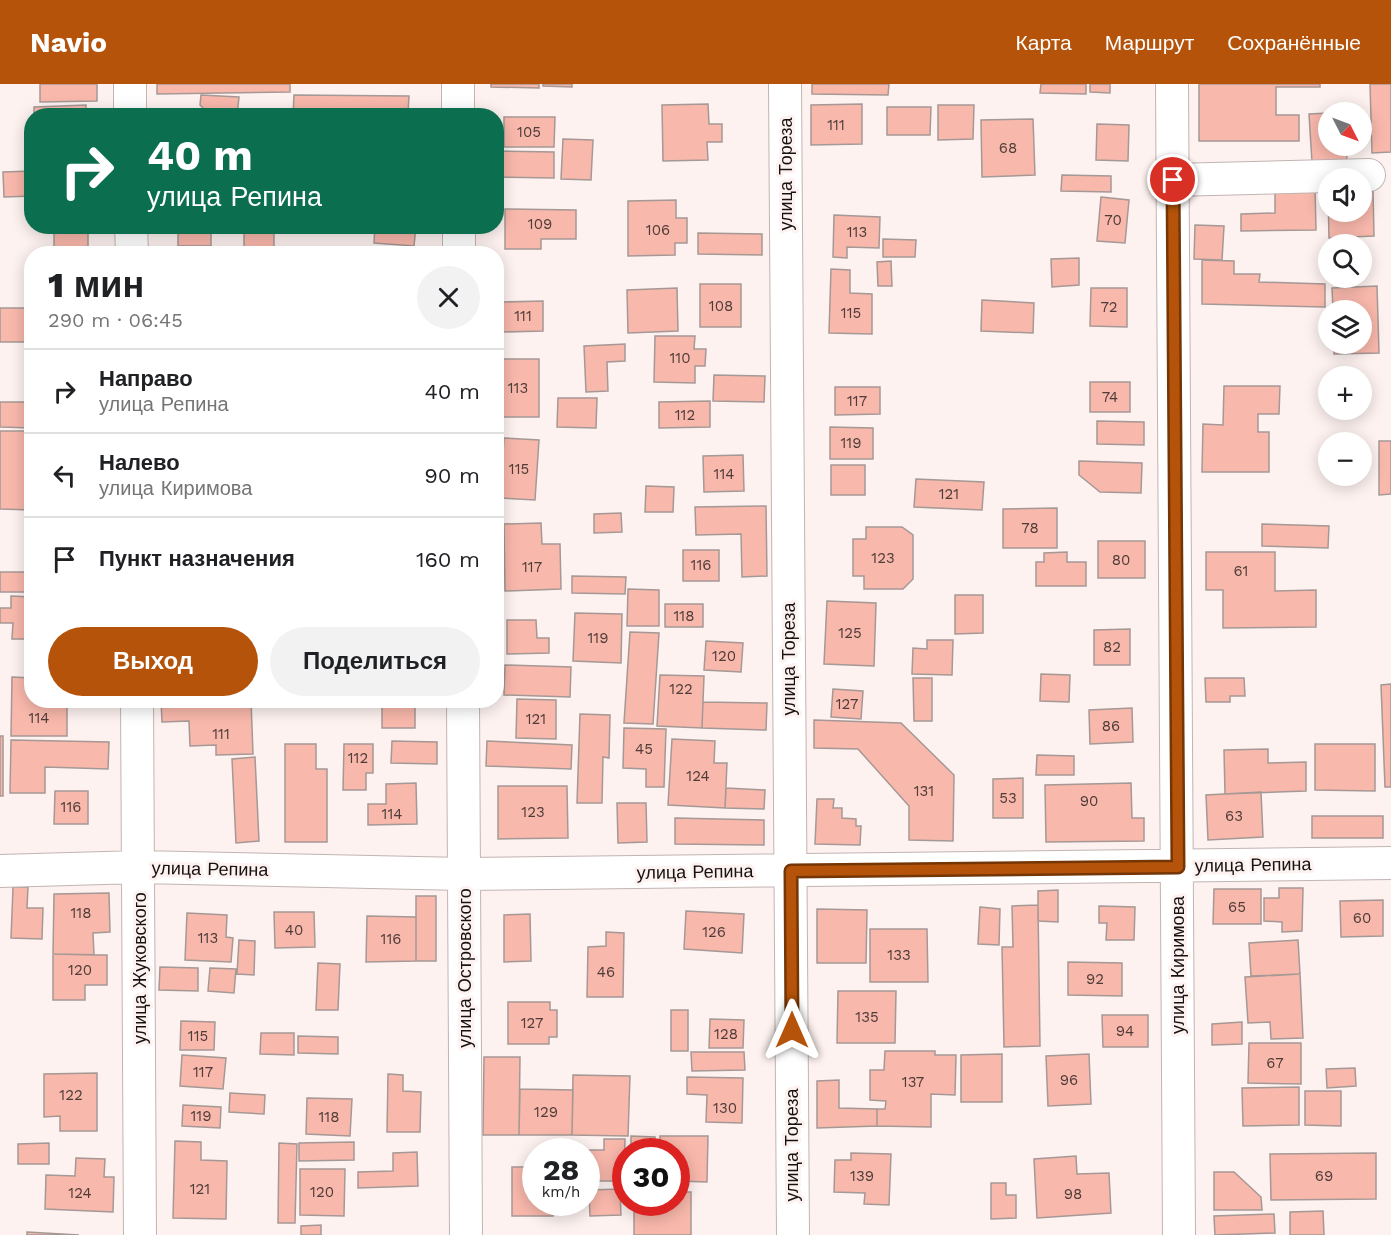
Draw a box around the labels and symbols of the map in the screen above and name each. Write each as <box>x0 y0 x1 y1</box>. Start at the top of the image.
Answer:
north arrow <box>1318 102 1372 156</box>
street label: улица Тореза <box>775 116 796 231</box>
house number: 111 <box>827 116 845 134</box>
house number: 105 <box>517 123 541 141</box>
house number: 68 <box>999 139 1017 157</box>
pin <box>1147 154 1198 205</box>
house number: 70 <box>1104 211 1122 229</box>
house number: 109 <box>528 215 552 233</box>
house number: 106 <box>646 221 670 239</box>
house number: 113 <box>847 223 867 241</box>
house number: 108 <box>709 297 733 315</box>
house number: 72 <box>1100 298 1118 316</box>
house number: 115 <box>841 304 861 322</box>
house number: 111 <box>514 307 532 325</box>
house number: 110 <box>669 349 691 367</box>
house number: 113 <box>508 379 528 397</box>
house number: 74 <box>1102 388 1118 406</box>
house number: 117 <box>847 392 867 410</box>
house number: 112 <box>675 406 695 424</box>
house number: 119 <box>841 434 861 452</box>
house number: 115 <box>509 460 529 478</box>
house number: 114 <box>714 465 734 483</box>
house number: 121 <box>939 485 959 503</box>
house number: 78 <box>1021 519 1039 537</box>
house number: 123 <box>871 549 895 567</box>
house number: 80 <box>1112 551 1130 569</box>
house number: 116 <box>691 556 711 574</box>
house number: 117 <box>522 558 542 576</box>
house number: 61 <box>1234 562 1248 580</box>
street label: улица Тореза <box>778 601 799 716</box>
house number: 118 <box>674 607 694 625</box>
house number: 125 <box>838 624 862 642</box>
house number: 119 <box>588 629 608 647</box>
house number: 82 <box>1103 638 1121 656</box>
house number: 120 <box>712 647 736 665</box>
house number: 122 <box>669 680 693 698</box>
house number: 127 <box>836 695 858 713</box>
house number: 114 <box>29 709 49 727</box>
house number: 121 <box>526 710 546 728</box>
house number: 86 <box>1102 717 1120 735</box>
house number: 111 <box>212 725 230 743</box>
house number: 45 <box>635 740 653 758</box>
house number: 112 <box>348 749 368 767</box>
house number: 124 <box>686 767 710 785</box>
house number: 131 <box>914 782 934 800</box>
house number: 53 <box>999 789 1017 807</box>
house number: 90 <box>1080 792 1098 810</box>
house number: 116 <box>61 798 81 816</box>
house number: 123 <box>521 803 545 821</box>
house number: 114 <box>382 805 402 823</box>
house number: 63 <box>1225 807 1243 825</box>
street label: улица Репина <box>1195 853 1312 876</box>
street label: улица Репина <box>152 857 269 880</box>
street label: улица Репина <box>637 860 754 883</box>
street label: улица Островского <box>454 888 475 1048</box>
street label: улица Жуковского <box>129 892 150 1044</box>
street label: улица Киримова <box>1167 895 1188 1034</box>
house number: 65 <box>1228 898 1246 916</box>
house number: 118 <box>71 904 91 922</box>
house number: 60 <box>1353 909 1371 927</box>
house number: 40 <box>285 921 303 939</box>
house number: 126 <box>702 923 726 941</box>
house number: 113 <box>198 929 218 947</box>
house number: 116 <box>381 930 401 948</box>
house number: 133 <box>887 946 911 964</box>
house number: 120 <box>68 961 92 979</box>
house number: 46 <box>597 963 615 981</box>
house number: 92 <box>1086 970 1104 988</box>
position arrow <box>760 998 824 1062</box>
house number: 135 <box>855 1008 879 1026</box>
house number: 127 <box>521 1014 543 1032</box>
house number: 94 <box>1116 1022 1134 1040</box>
house number: 128 <box>714 1025 738 1043</box>
house number: 115 <box>188 1027 208 1045</box>
house number: 67 <box>1266 1054 1284 1072</box>
house number: 117 <box>193 1063 213 1081</box>
house number: 96 <box>1060 1071 1078 1089</box>
house number: 137 <box>902 1073 924 1091</box>
house number: 122 <box>59 1086 83 1104</box>
street label: улица Тореза <box>781 1087 802 1202</box>
house number: 130 <box>713 1099 737 1117</box>
house number: 129 <box>534 1103 558 1121</box>
house number: 119 <box>191 1107 211 1125</box>
house number: 118 <box>319 1108 339 1126</box>
speed limit sign: 30 <box>612 1138 690 1216</box>
house number: 139 <box>850 1167 874 1185</box>
house number: 69 <box>1315 1167 1333 1185</box>
house number: 121 <box>190 1180 210 1198</box>
house number: 120 <box>310 1183 334 1201</box>
house number: 124 <box>68 1184 92 1202</box>
house number: 98 <box>1064 1185 1082 1203</box>

